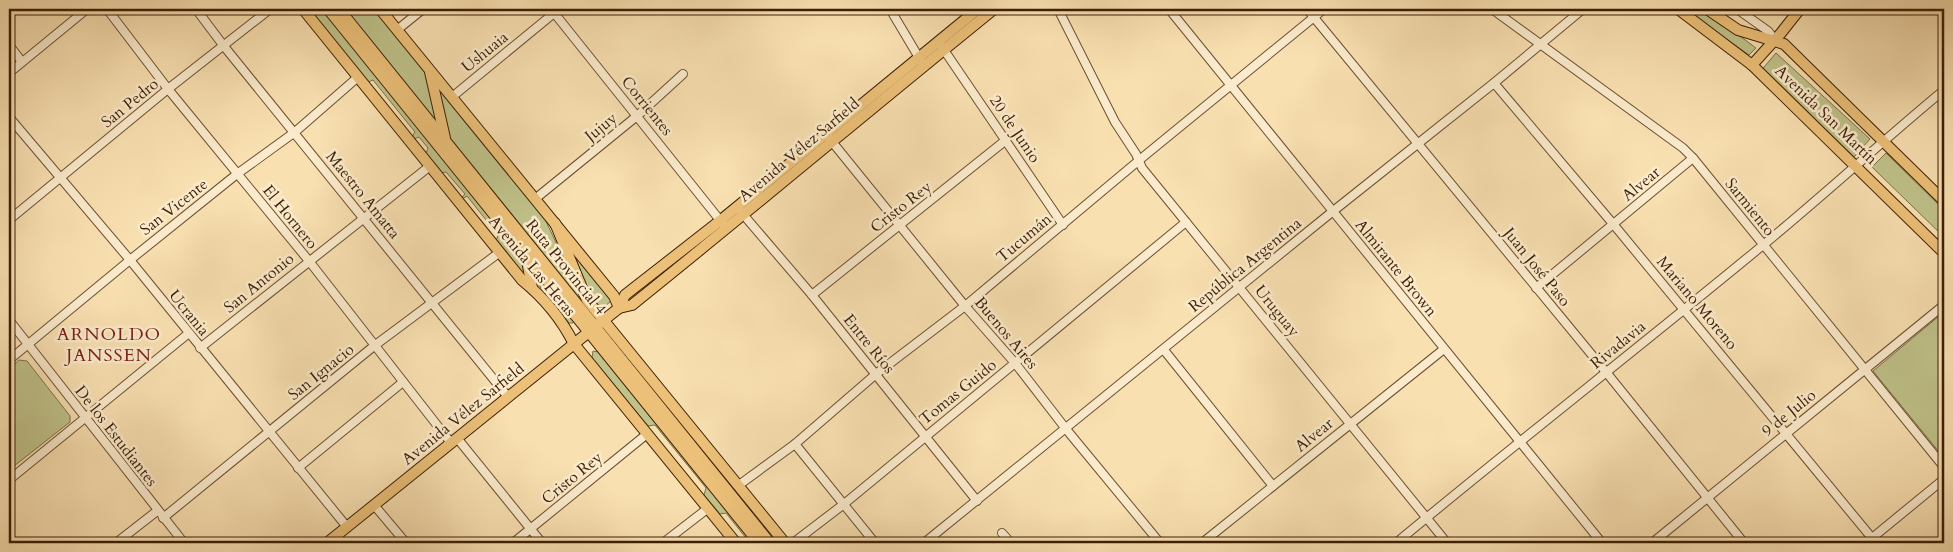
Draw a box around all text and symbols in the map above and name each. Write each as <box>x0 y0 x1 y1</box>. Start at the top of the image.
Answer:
street label: Ushuaia <box>457 26 513 78</box>
street label: Avenida San Martín <box>1770 60 1882 170</box>
street label: Corrientes <box>616 71 678 141</box>
street label: San Pedro <box>97 73 164 133</box>
street label: 20 de Junio <box>984 91 1046 167</box>
street label: Avenida Vélez Sarfield <box>734 93 864 207</box>
street label: Jujuy <box>579 107 622 148</box>
street label: Maestro Amatta <box>321 146 405 244</box>
street label: Alvear <box>1617 161 1665 206</box>
street label: Sarmiento <box>1720 173 1780 241</box>
street label: San Vicente <box>135 174 213 240</box>
street label: Cristo Rey <box>866 176 937 238</box>
street label: El Hornero <box>257 180 323 254</box>
street label: Tucumán <box>992 208 1056 268</box>
street label: Avenida Las Heras <box>483 211 581 321</box>
street label: República Argentina <box>1184 213 1306 317</box>
street label: Ruta Provincial 4 <box>521 215 611 319</box>
street label: Almirante Brown <box>1350 215 1442 321</box>
street label: Juan José Paso <box>1497 221 1576 311</box>
street label: San Antonio <box>219 248 299 318</box>
street label: Mariano Moreno <box>1651 252 1743 355</box>
street label: Uruguay <box>1249 280 1305 342</box>
street label: Ucrania <box>164 285 214 341</box>
street label: Buenos Aires <box>969 292 1043 374</box>
street label: Entre Ríos <box>838 309 900 379</box>
street label: Rivadavia <box>1586 316 1650 374</box>
district label: ARNOLDO JANSSEN <box>57 322 161 368</box>
street label: San Ignacio <box>283 338 359 405</box>
street label: Tomas Guido <box>915 354 1002 430</box>
street label: Avenida Vélez Sarfield <box>397 357 529 470</box>
street label: De los Estudiantes <box>70 381 162 491</box>
street label: 9 de Julio <box>1757 384 1821 442</box>
street label: Alvear <box>1290 413 1338 457</box>
street label: Cristo Rey <box>537 446 608 509</box>

